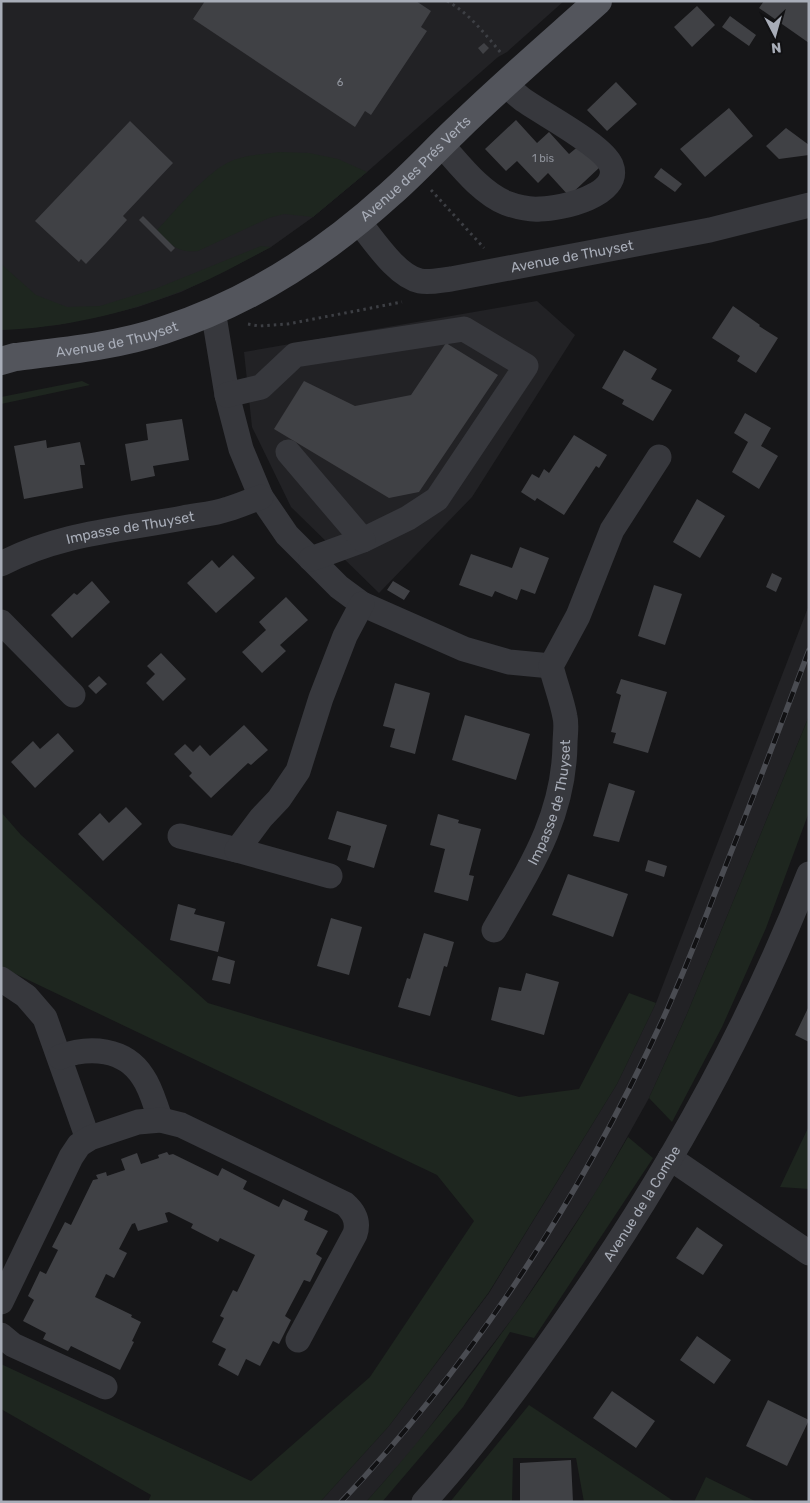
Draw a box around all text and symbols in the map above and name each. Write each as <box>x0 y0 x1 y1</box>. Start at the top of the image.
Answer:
north arrow <box>750 10 800 60</box>
text: N <box>770 38 782 56</box>
house number: 6 <box>337 76 344 89</box>
street label: Avenue des Prés Verts <box>357 112 474 225</box>
house number: 1 bis <box>532 152 554 165</box>
street label: Avenue de Thuyset <box>509 236 635 276</box>
street label: Avenue de Thuyset <box>55 317 181 361</box>
street label: Impasse de Thuyset <box>64 508 196 548</box>
street label: Impasse de Thuyset <box>524 739 574 868</box>
street label: Avenue de la Combe <box>600 1143 684 1264</box>

